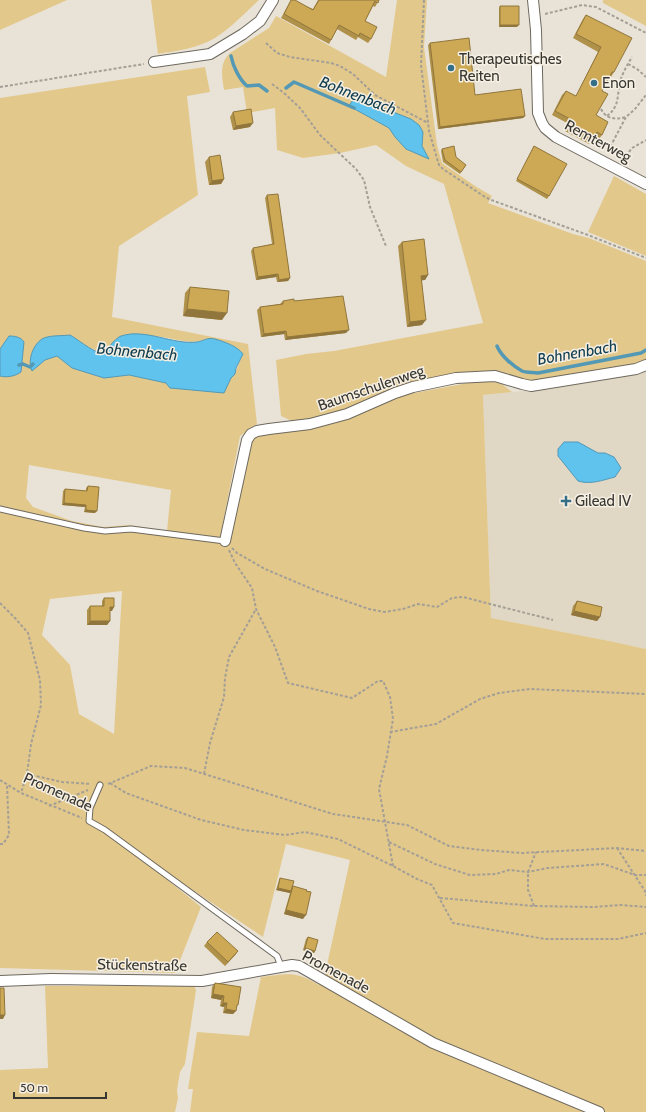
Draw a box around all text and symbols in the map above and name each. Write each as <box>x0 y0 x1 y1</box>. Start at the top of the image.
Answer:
place label: Therapeutisches Reiten <box>459 50 562 85</box>
marker: Therapeutisches Reiten <box>446 63 456 73</box>
water label: Bohnenbach <box>317 72 399 119</box>
place label: Enon <box>602 74 635 92</box>
marker: Enon <box>589 78 599 88</box>
street label: Remterweg <box>562 116 635 166</box>
water label: Bohnenbach <box>536 336 619 369</box>
water label: Bohnenbach <box>96 339 178 364</box>
street label: Baumschulenweg <box>315 361 427 415</box>
place label: Gilead IV <box>575 492 632 510</box>
marker: Gilead IV <box>560 495 572 507</box>
street label: Promenade <box>21 769 96 815</box>
street label: Promenade <box>299 947 373 997</box>
street label: Stückenstraße <box>97 955 188 975</box>
scale bar <box>14 1074 106 1100</box>
text: 50 m <box>20 1080 48 1095</box>

